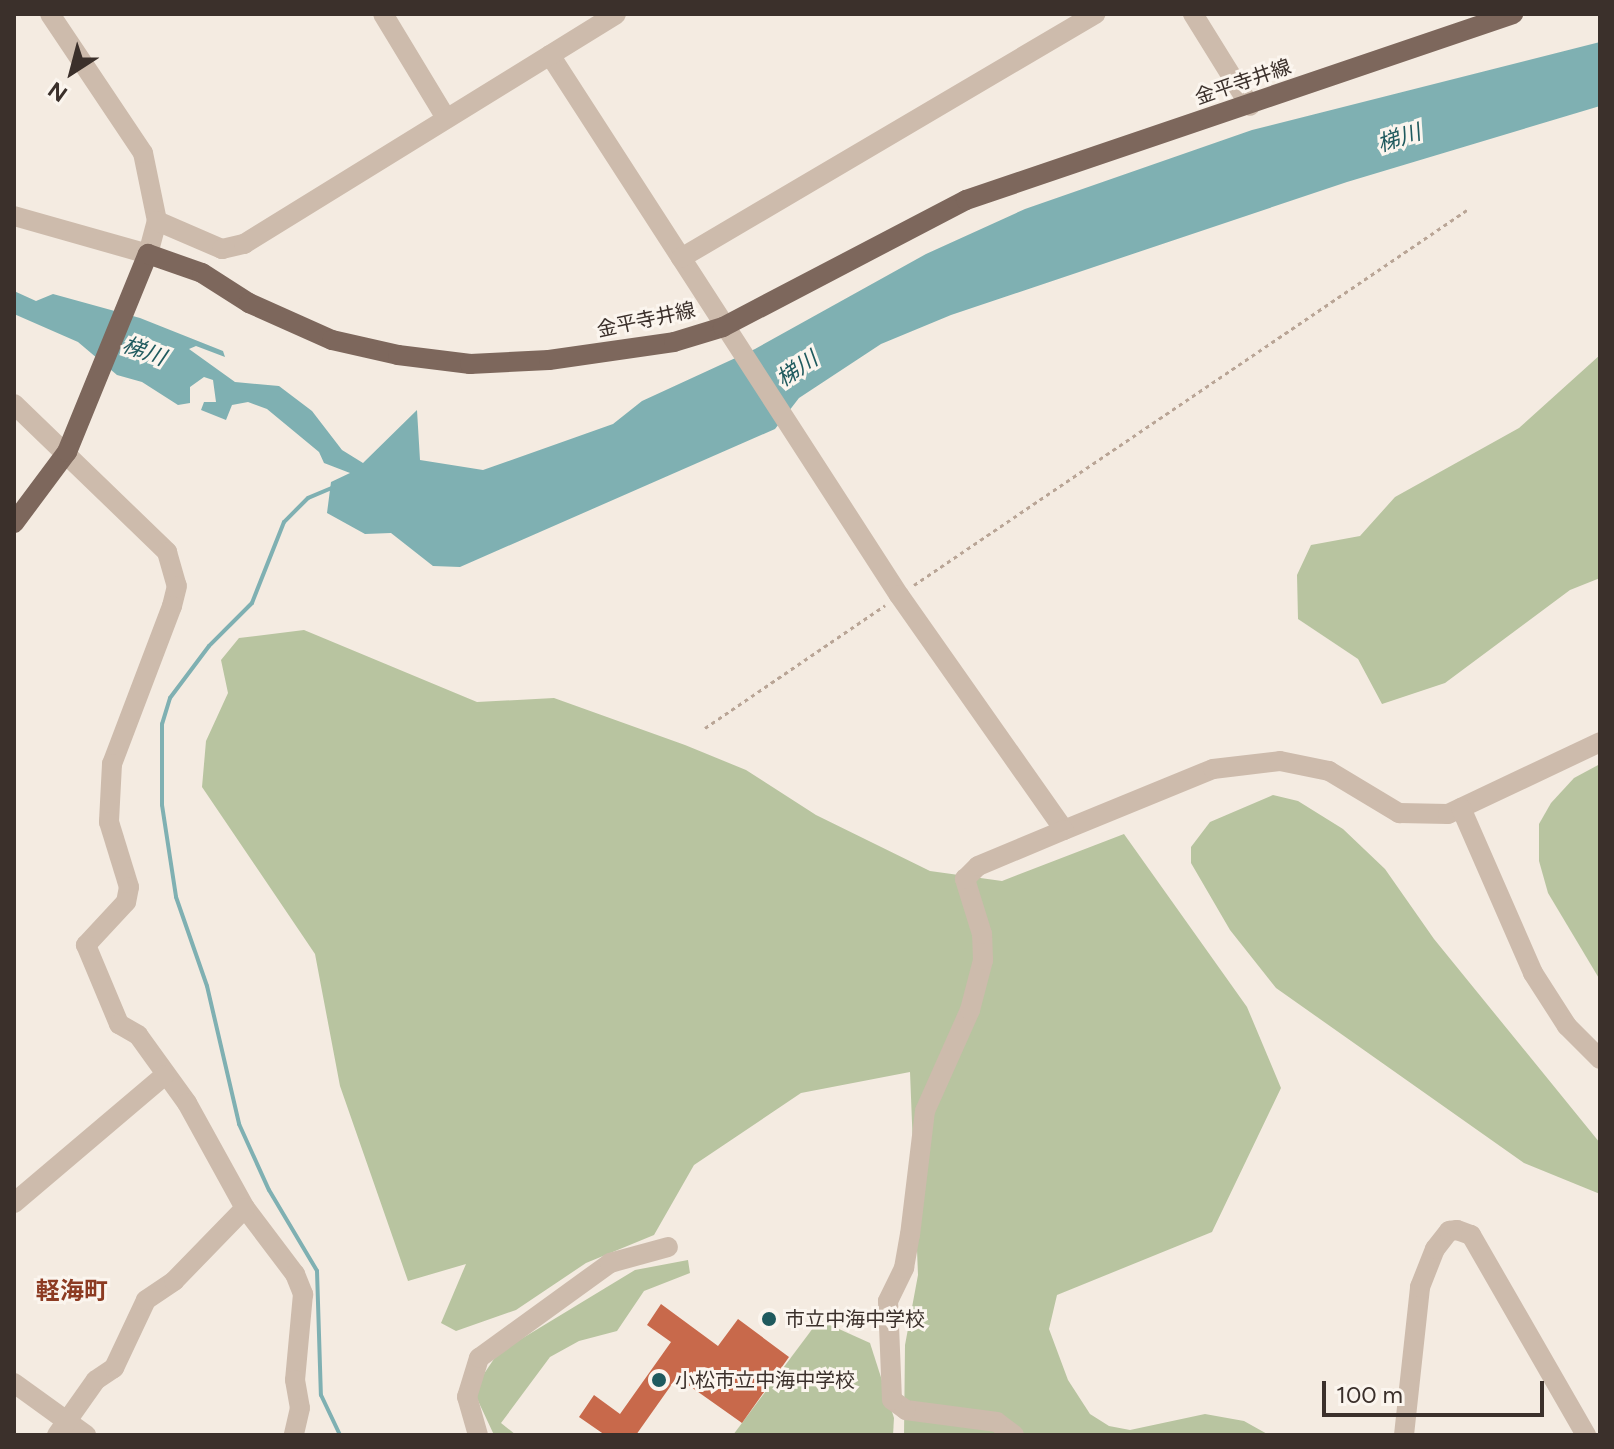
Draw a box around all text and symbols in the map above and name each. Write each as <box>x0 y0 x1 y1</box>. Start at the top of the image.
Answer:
north arrow <box>32 32 112 112</box>
street label: 金平寺井線 <box>1192 54 1294 110</box>
text: N <box>43 76 72 108</box>
water label: 梯川 <box>1374 119 1424 157</box>
street label: 金平寺井線 <box>595 298 697 342</box>
water label: 梯川 <box>119 331 169 371</box>
water label: 梯川 <box>771 346 823 392</box>
district label: 軽海町 <box>36 1277 108 1305</box>
place label: 市立中海中学校 <box>785 1307 925 1331</box>
marker: 市立中海中学校 <box>760 1310 778 1328</box>
scale bar <box>1326 1365 1548 1415</box>
place label: 小松市立中海中学校 <box>675 1368 855 1392</box>
marker: 小松市立中海中学校 <box>650 1371 668 1389</box>
text: 100 m <box>1336 1380 1403 1409</box>

